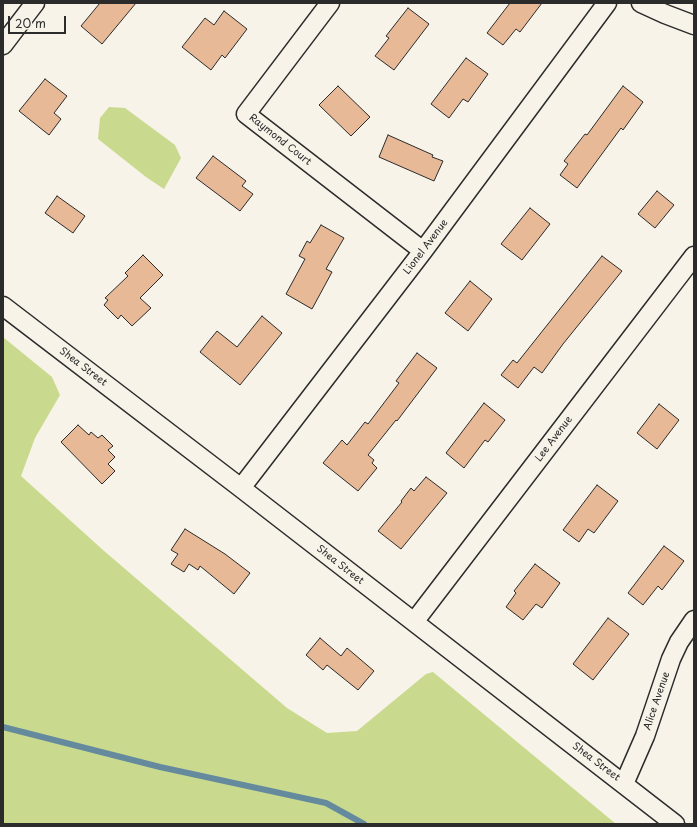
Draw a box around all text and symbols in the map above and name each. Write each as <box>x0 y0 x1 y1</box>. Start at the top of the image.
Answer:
scale bar <box>10 8 68 34</box>
text: 20 m <box>15 14 46 32</box>
street label: Raymond Court <box>246 112 314 168</box>
street label: Lionel Avenue <box>401 217 451 277</box>
street label: Shea Street <box>57 345 109 389</box>
street label: Lee Avenue <box>533 414 575 464</box>
street label: Shea Street <box>314 543 366 587</box>
street label: Alice Avenue <box>641 670 673 732</box>
street label: Shea Street <box>570 740 622 784</box>

